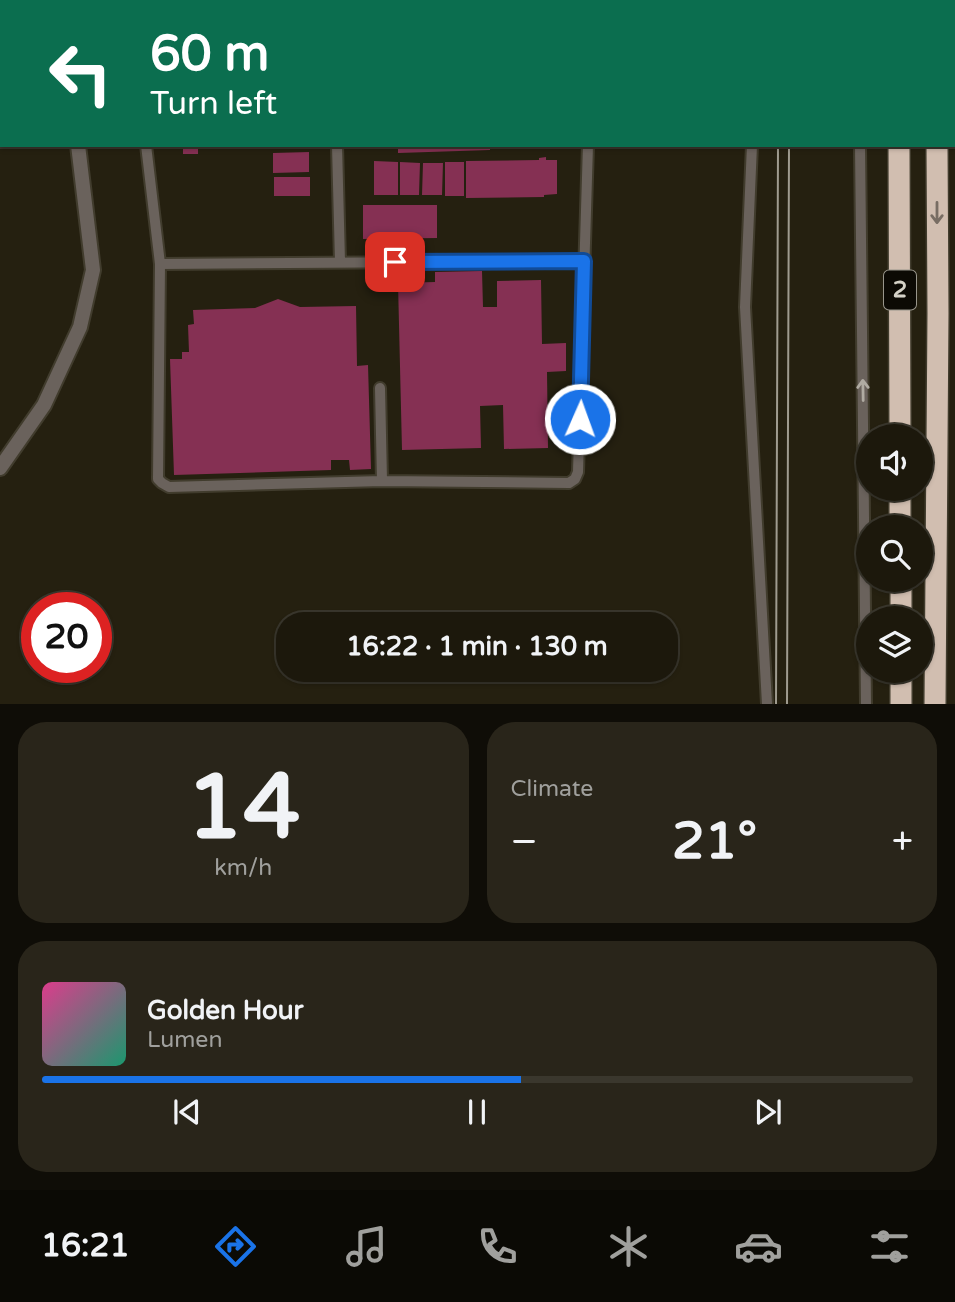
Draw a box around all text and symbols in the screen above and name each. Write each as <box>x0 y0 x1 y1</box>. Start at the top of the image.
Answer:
text: 60 m <box>150 25 269 84</box>
icon: left <box>35 28 126 119</box>
text: Turn left <box>150 85 277 123</box>
one-way arrow <box>930 202 944 225</box>
pin <box>365 232 425 292</box>
icon: arrive <box>376 243 414 281</box>
road number: 2 <box>884 270 916 310</box>
one-way arrow <box>856 379 869 402</box>
position arrow <box>543 382 617 456</box>
map controls <box>856 424 933 683</box>
button: sound <box>856 424 933 501</box>
button: search <box>856 515 933 592</box>
speed limit sign: 20 <box>21 592 112 683</box>
button: layers <box>856 606 933 683</box>
text: 16:22 · 1 min · 130 m <box>346 631 608 662</box>
text: 14 <box>186 753 300 863</box>
text: Climate <box>511 775 593 803</box>
text: 21° <box>672 810 757 873</box>
text: − <box>511 819 538 865</box>
text: + <box>892 819 913 865</box>
text: km/h <box>214 854 272 882</box>
text: Golden Hour <box>147 995 304 1026</box>
text: Lumen <box>147 1026 222 1054</box>
icon: previous <box>168 1093 206 1131</box>
icon: pause <box>458 1093 496 1131</box>
icon: next <box>749 1093 787 1131</box>
icon: directions <box>211 1222 260 1271</box>
icon: music <box>342 1222 391 1271</box>
icon: phone <box>473 1222 522 1271</box>
icon: climate <box>604 1222 653 1271</box>
icon: car <box>734 1222 783 1271</box>
icon: filters <box>865 1222 914 1271</box>
text: 16:21 <box>41 1227 130 1265</box>

